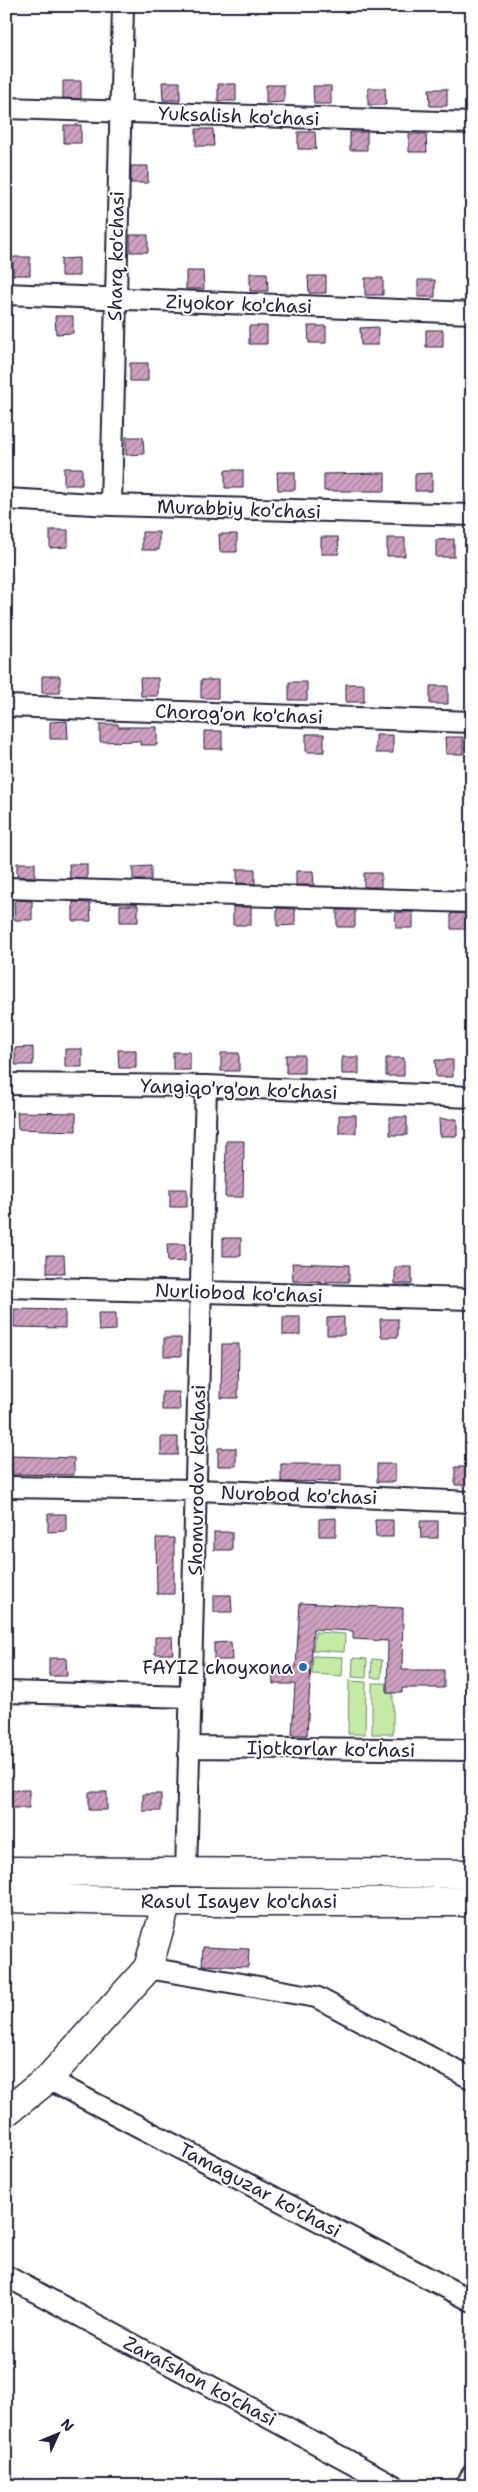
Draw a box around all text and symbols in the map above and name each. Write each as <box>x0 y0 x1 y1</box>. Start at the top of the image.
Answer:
street label: Yuksalish ko'chasi <box>158 101 320 131</box>
street label: Sharq ko'chasi <box>102 191 130 321</box>
street label: Ziyokor ko'chasi <box>165 289 313 319</box>
street label: Murabbiy ko'chasi <box>157 494 321 524</box>
street label: Chorog'on ko'chasi <box>154 699 324 729</box>
street label: Yangiqo'rg'on ko'chasi <box>140 1073 338 1105</box>
street label: Nurliobod ko'chasi <box>155 1278 323 1308</box>
street label: Shomurodov ko'chasi <box>183 1384 211 1576</box>
street label: Nurobod ko'chasi <box>220 1480 378 1510</box>
place label: FAYIZ choyxona <box>142 1655 293 1680</box>
marker: FAYIZ choyxona <box>297 1661 309 1673</box>
street label: Ijotkorlar ko'chasi <box>247 1735 415 1763</box>
street label: Rasul Isayev ko'chasi <box>141 1889 337 1914</box>
street label: Tamaguzar ko'chasi <box>175 2137 345 2243</box>
street label: Zarafshon ko'chasi <box>119 2330 281 2432</box>
north arrow <box>32 2410 82 2460</box>
text: N <box>57 2415 78 2435</box>

